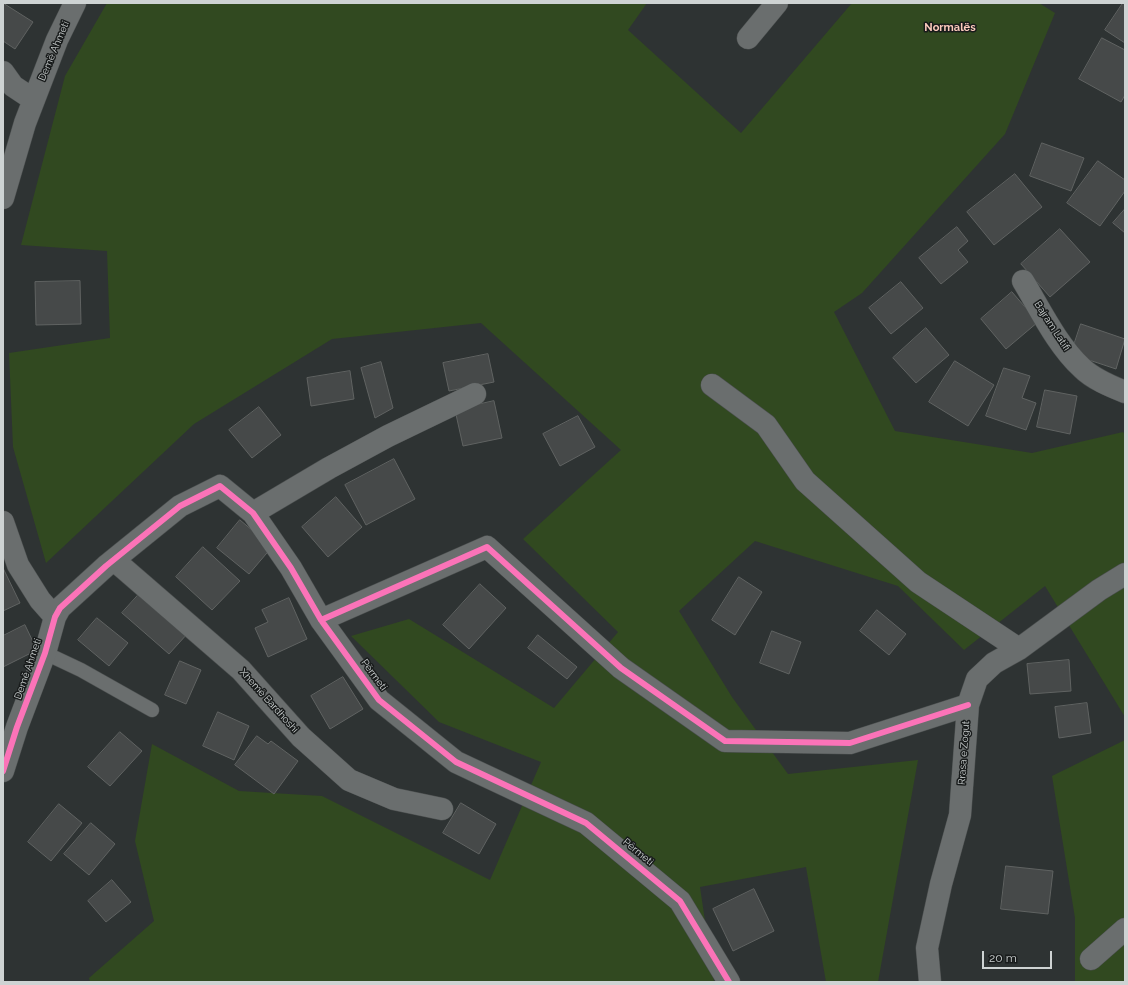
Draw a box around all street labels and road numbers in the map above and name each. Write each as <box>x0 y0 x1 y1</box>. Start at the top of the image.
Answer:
street label: Demë Ahmeti <box>36 19 72 83</box>
street label: Bajram Latifi <box>1031 299 1073 353</box>
street label: Demë Ahmeti <box>12 637 44 701</box>
street label: Përmeti <box>359 657 389 693</box>
street label: Xhemë Bardhoshi <box>237 667 301 735</box>
street label: Rrasa e Zogut <box>956 721 972 785</box>
street label: Përmeti <box>620 836 656 868</box>

